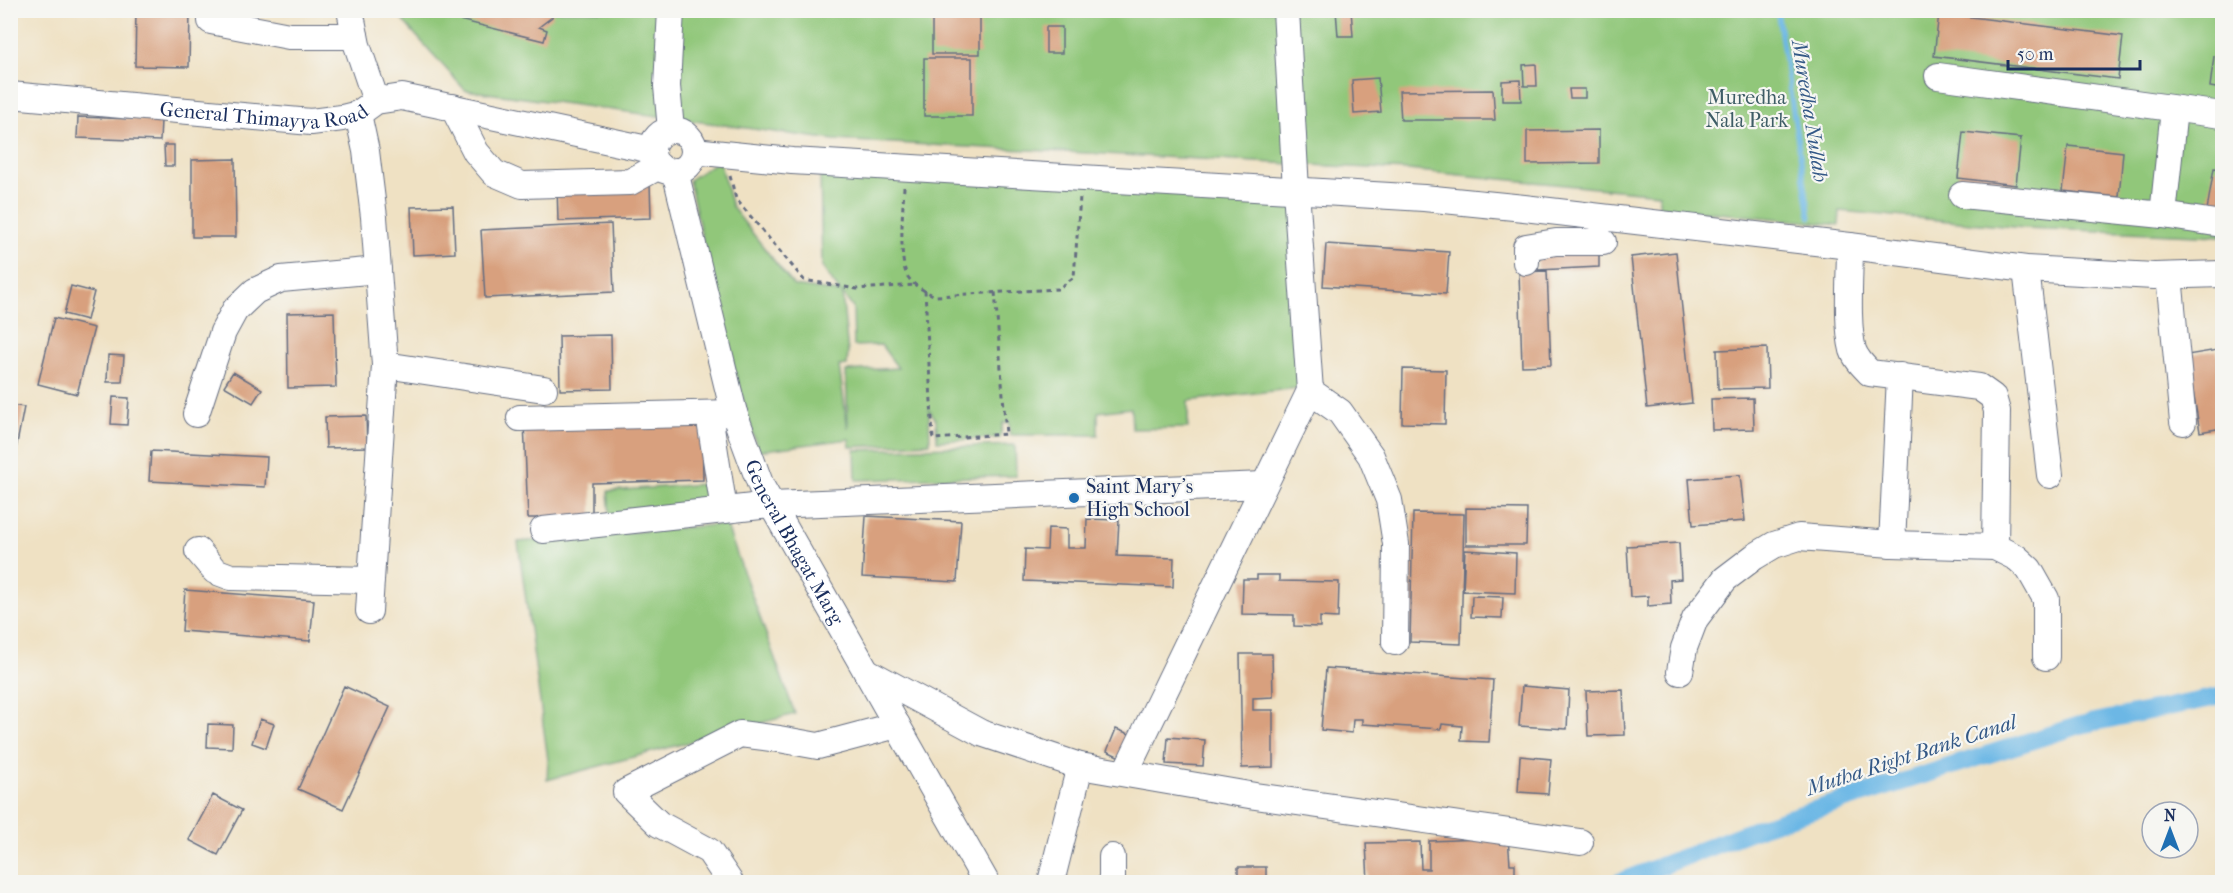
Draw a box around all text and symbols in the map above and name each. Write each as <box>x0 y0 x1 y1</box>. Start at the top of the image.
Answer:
scale bar <box>2008 33 2140 71</box>
water label: Muredha Nullah <box>1787 36 1833 184</box>
text: 50 m <box>2017 44 2054 65</box>
park label: Muredha Nala Park <box>1706 86 1789 132</box>
street label: General Thimayya Road <box>159 97 373 134</box>
street label: General Bhagat Marg <box>741 456 849 629</box>
place label: Saint Mary's High School <box>1086 475 1193 521</box>
marker: Saint Mary's High School <box>1067 491 1081 505</box>
water label: Mutha Right Bank Canal <box>1801 709 2022 801</box>
north arrow <box>2140 800 2200 860</box>
text: N <box>2164 806 2177 825</box>

